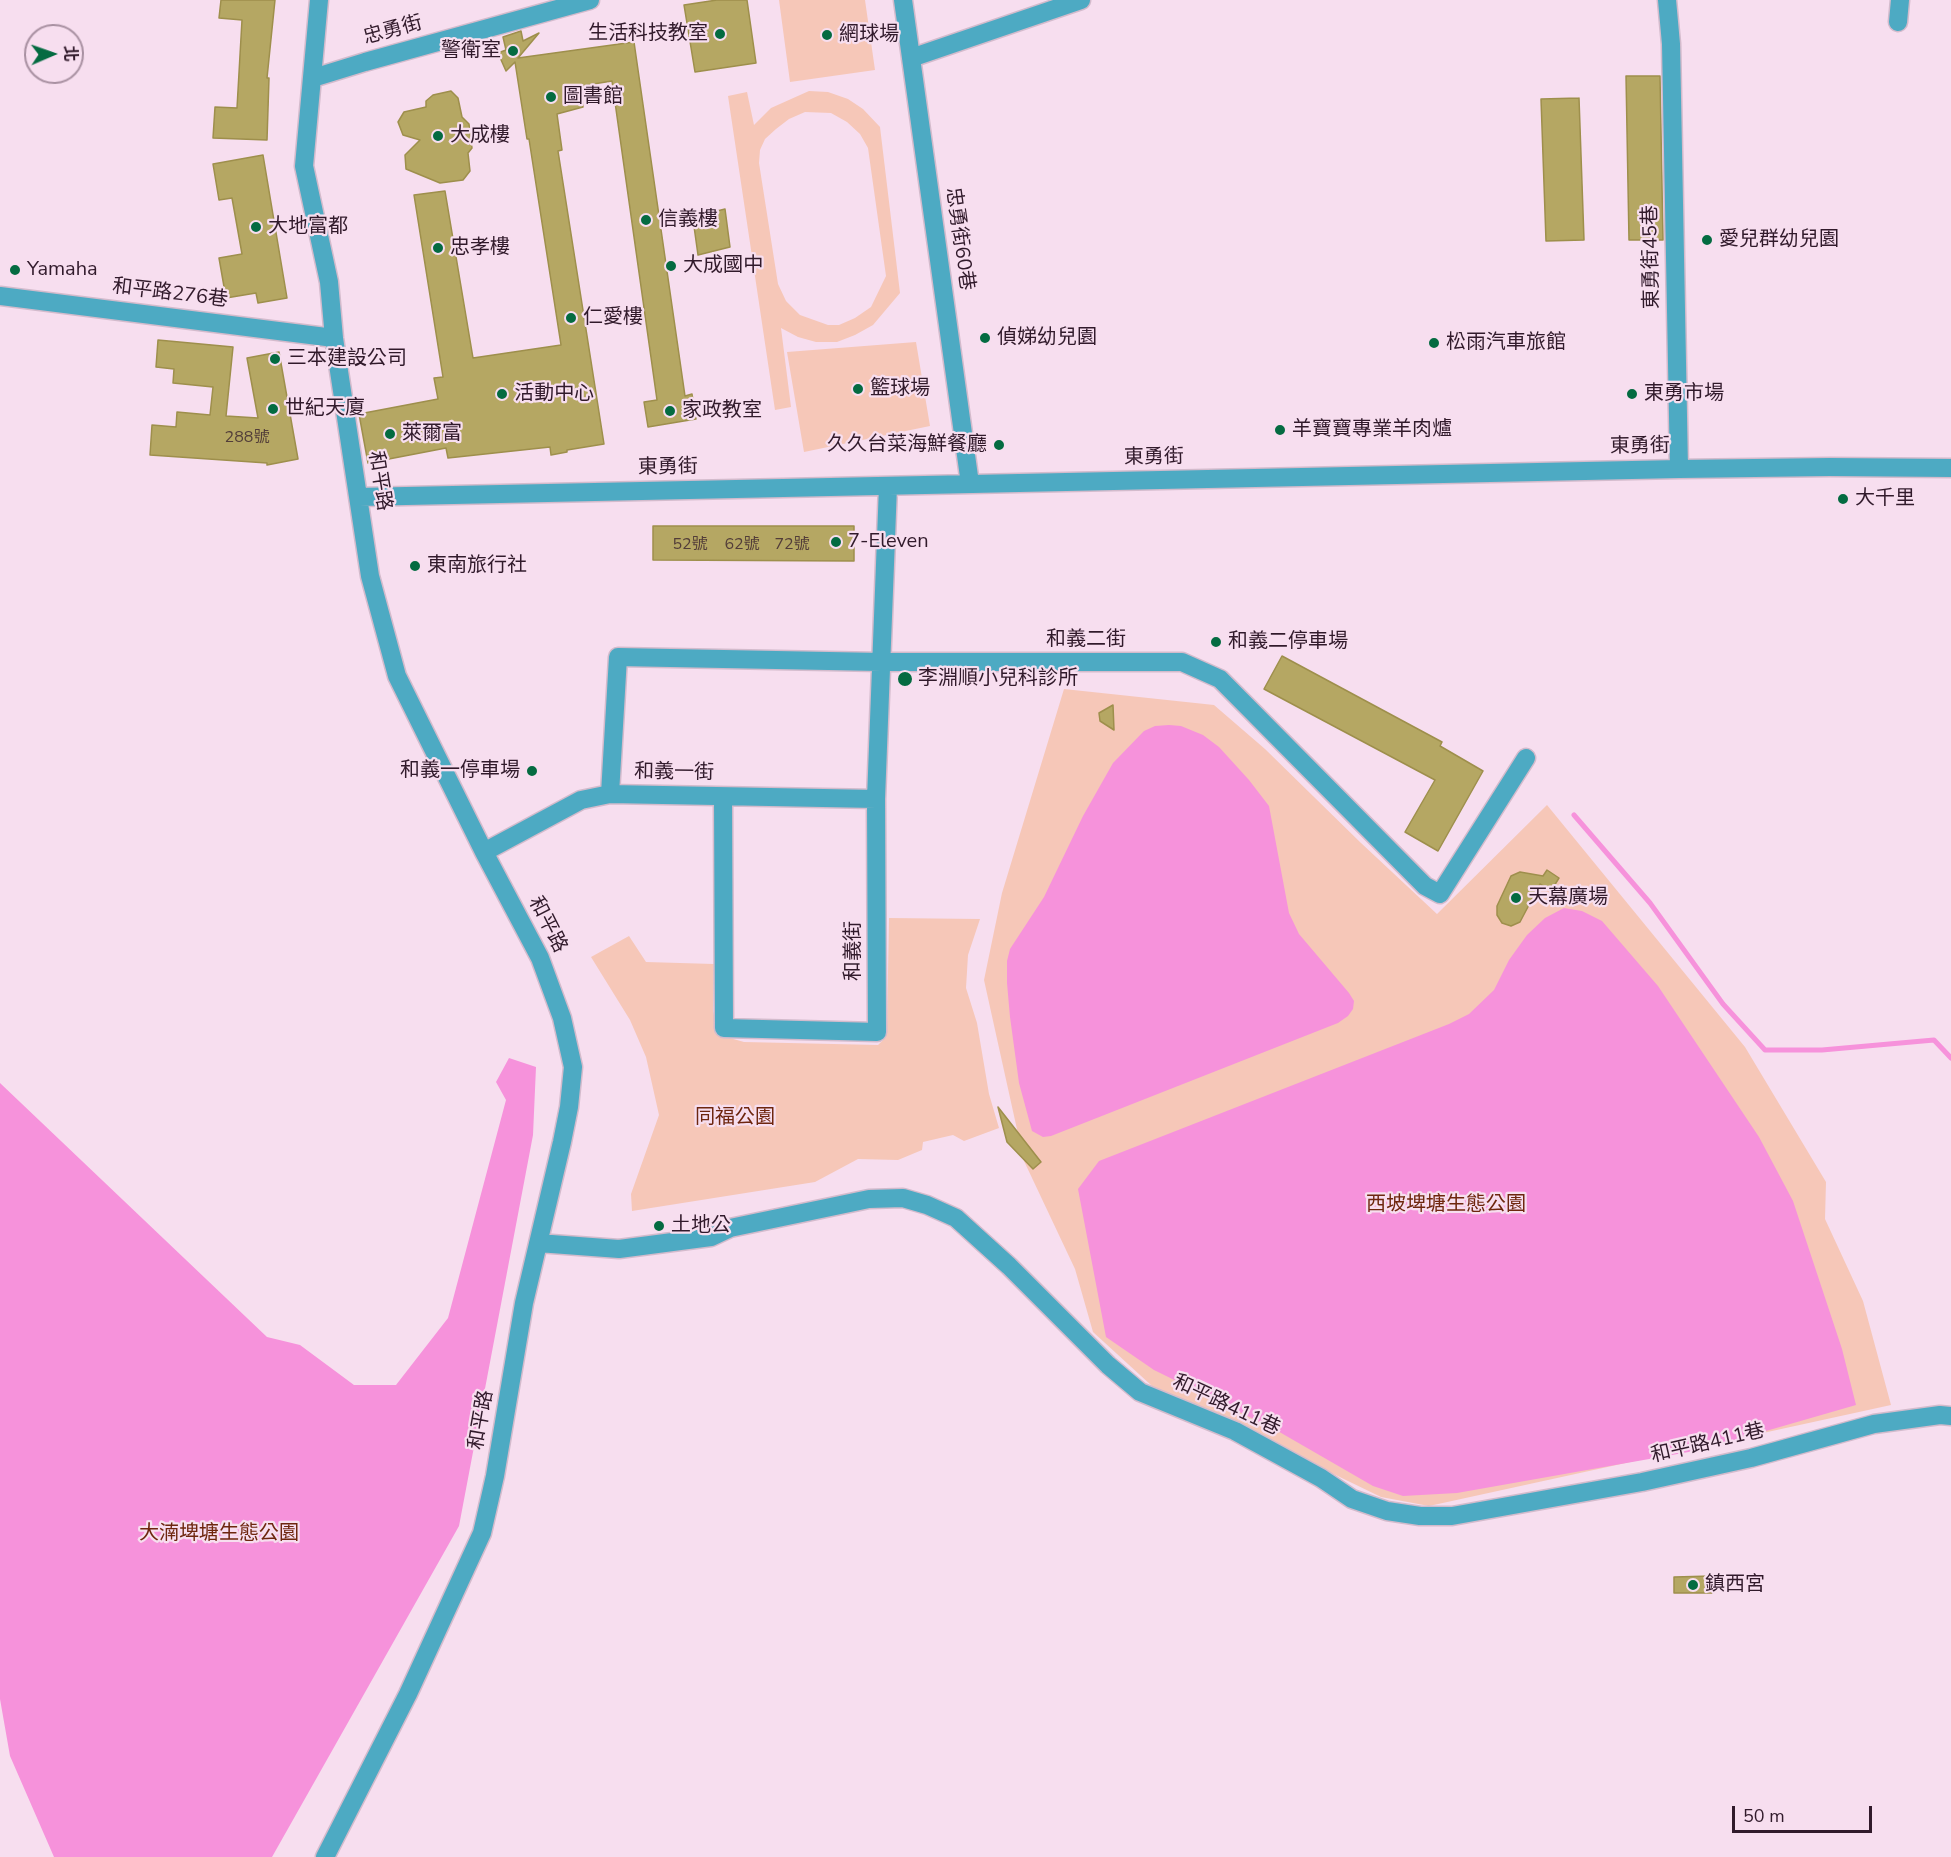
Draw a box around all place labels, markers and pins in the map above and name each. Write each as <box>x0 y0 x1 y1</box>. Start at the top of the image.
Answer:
place label: 生活科技教室 <box>588 22 708 46</box>
place label: 網球場 <box>839 23 899 47</box>
marker: 生活科技教室 <box>713 27 727 41</box>
marker: 網球場 <box>820 28 834 42</box>
place label: 警衛室 <box>441 39 501 63</box>
marker: 警衛室 <box>506 44 520 58</box>
place label: 圖書館 <box>563 85 623 109</box>
marker: 圖書館 <box>544 90 558 104</box>
place label: 大成樓 <box>450 124 510 148</box>
marker: 大成樓 <box>431 129 445 143</box>
place label: 信義樓 <box>658 208 718 232</box>
marker: 信義樓 <box>639 213 653 227</box>
place label: 大地富都 <box>268 215 348 239</box>
marker: 大地富都 <box>249 220 263 234</box>
place label: 愛兒群幼兒園 <box>1719 228 1839 252</box>
marker: 愛兒群幼兒園 <box>1700 233 1714 247</box>
place label: 忠孝樓 <box>450 236 510 260</box>
marker: 忠孝樓 <box>431 241 445 255</box>
place label: 大成國中 <box>683 254 763 278</box>
place label: Yamaha <box>27 258 98 282</box>
marker: 大成國中 <box>664 259 678 273</box>
marker: Yamaha <box>8 263 22 277</box>
place label: 仁愛樓 <box>583 306 643 330</box>
marker: 仁愛樓 <box>564 311 578 325</box>
place label: 偵娣幼兒園 <box>997 326 1097 350</box>
marker: 偵娣幼兒園 <box>978 331 992 345</box>
place label: 松雨汽車旅館 <box>1446 331 1566 355</box>
marker: 松雨汽車旅館 <box>1427 336 1441 350</box>
place label: 三本建設公司 <box>287 347 407 371</box>
marker: 三本建設公司 <box>268 352 282 366</box>
place label: 籃球場 <box>870 377 930 401</box>
place label: 活動中心 <box>514 382 594 406</box>
marker: 籃球場 <box>851 382 865 396</box>
place label: 東勇市場 <box>1644 382 1724 406</box>
marker: 活動中心 <box>495 387 509 401</box>
marker: 東勇市場 <box>1625 387 1639 401</box>
place label: 世紀天廈 <box>285 397 365 421</box>
place label: 家政教室 <box>682 399 762 423</box>
marker: 世紀天廈 <box>266 402 280 416</box>
marker: 家政教室 <box>663 404 677 418</box>
place label: 羊寶寶專業羊肉爐 <box>1292 418 1452 442</box>
place label: 萊爾富 <box>402 422 462 446</box>
marker: 羊寶寶專業羊肉爐 <box>1273 423 1287 437</box>
marker: 萊爾富 <box>383 427 397 441</box>
place label: 久久台菜海鮮餐廳 <box>827 433 987 457</box>
marker: 久久台菜海鮮餐廳 <box>992 438 1006 452</box>
place label: 大千里 <box>1855 487 1915 511</box>
marker: 大千里 <box>1836 492 1850 506</box>
place label: 7-Eleven <box>848 530 929 554</box>
marker: 7-Eleven <box>829 535 843 549</box>
place label: 東南旅行社 <box>427 554 527 578</box>
marker: 東南旅行社 <box>408 559 422 573</box>
place label: 和義二停車場 <box>1228 630 1348 654</box>
marker: 和義二停車場 <box>1209 635 1223 649</box>
place label: 李淵順小兒科診所 <box>918 667 1078 691</box>
marker: 李淵順小兒科診所 <box>896 670 914 688</box>
place label: 和義一停車場 <box>400 759 520 783</box>
marker: 和義一停車場 <box>525 764 539 778</box>
place label: 天幕廣場 <box>1528 886 1608 910</box>
marker: 天幕廣場 <box>1509 891 1523 905</box>
place label: 土地公 <box>671 1214 731 1238</box>
marker: 土地公 <box>652 1219 666 1233</box>
place label: 鎮西宮 <box>1705 1573 1765 1597</box>
marker: 鎮西宮 <box>1686 1578 1700 1592</box>

